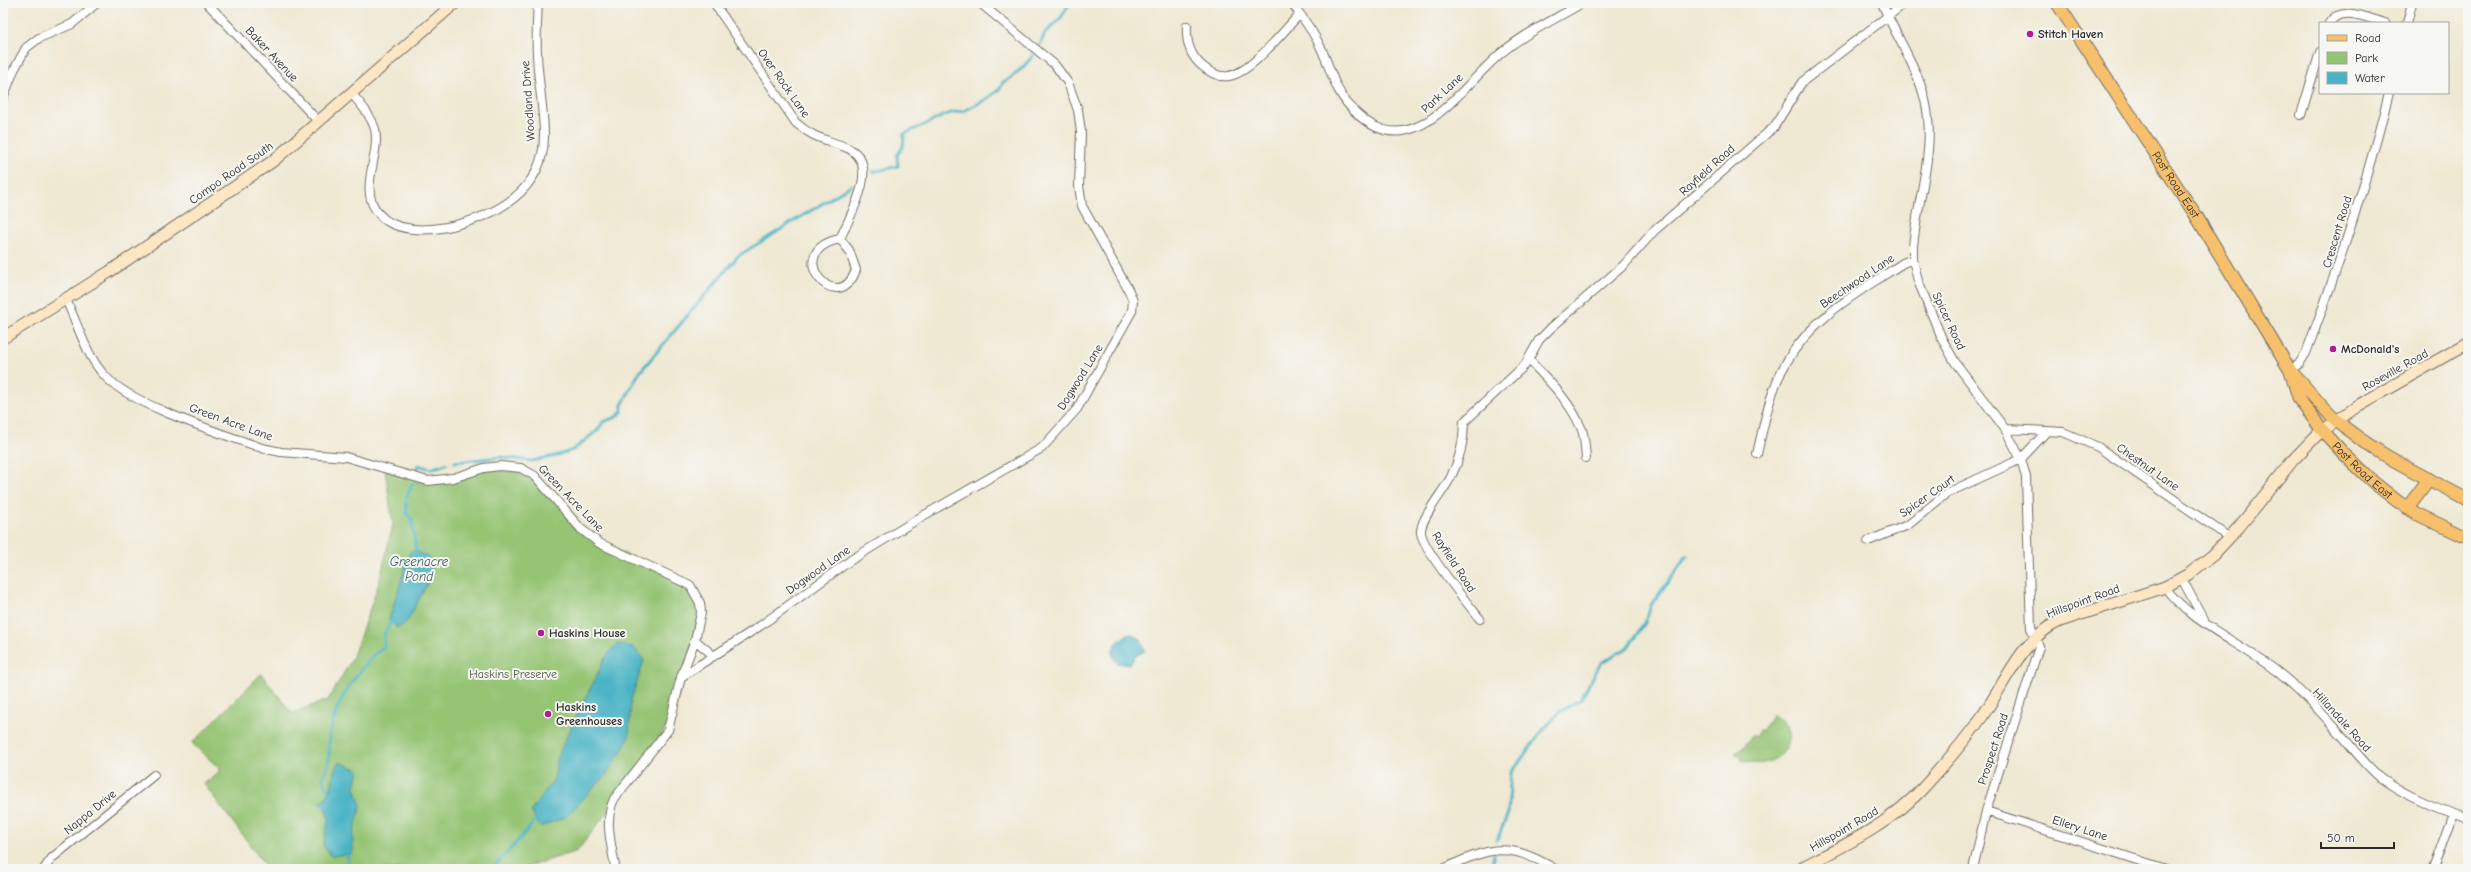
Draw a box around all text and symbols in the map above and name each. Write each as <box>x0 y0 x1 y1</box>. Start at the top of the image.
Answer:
legend <box>2319 22 2449 94</box>
street label: Baker Avenue <box>243 23 301 85</box>
place label: Stitch Haven <box>2038 27 2103 41</box>
marker: Stitch Haven <box>2025 29 2035 39</box>
text: Road <box>2355 31 2381 45</box>
street label: Over Rock Lane <box>755 46 813 120</box>
text: Park <box>2355 51 2378 65</box>
street label: Woodland Drive <box>518 60 538 142</box>
street label: Park Lane <box>1418 70 1466 116</box>
text: Water <box>2355 71 2385 85</box>
street label: Compo Road South <box>186 139 276 207</box>
street label: Rayfield Road <box>1676 142 1738 198</box>
street label: Post Road East <box>2149 149 2203 221</box>
street label: Crescent Road <box>2319 194 2355 270</box>
street label: Beechwood Lane <box>1817 251 1897 311</box>
street label: Spicer Road <box>1930 290 1968 352</box>
street label: Dogwood Lane <box>1054 342 1106 412</box>
place label: McDonald's <box>2341 342 2399 356</box>
marker: McDonald's <box>2328 344 2338 354</box>
street label: Roseville Road <box>2360 346 2430 394</box>
street label: Green Acre Lane <box>187 400 275 444</box>
street label: Post Road East <box>2330 439 2396 502</box>
street label: Chestnut Lane <box>2114 440 2182 494</box>
street label: Green Acre Lane <box>535 462 607 534</box>
street label: Spicer Court <box>1897 471 1958 520</box>
street label: Rayfield Road <box>1429 529 1479 595</box>
street label: Dogwood Lane <box>783 543 853 597</box>
water label: Greenacre Pond <box>390 554 449 584</box>
street label: Hillspoint Road <box>2044 581 2122 621</box>
place label: Haskins House <box>549 626 626 640</box>
marker: Haskins House <box>536 628 546 638</box>
park label: Haskins Preserve <box>469 667 557 681</box>
street label: Hillandale Road <box>2310 685 2374 755</box>
place label: Haskins Greenhouses <box>556 700 622 728</box>
marker: Haskins Greenhouses <box>543 709 553 719</box>
street label: Prospect Road <box>1975 712 2011 786</box>
street label: Nappa Drive <box>61 787 119 837</box>
street label: Hillspoint Road <box>1807 804 1881 854</box>
street label: Ellery Lane <box>2051 812 2109 844</box>
scale bar <box>2321 824 2394 850</box>
text: 50 m <box>2327 831 2355 845</box>

